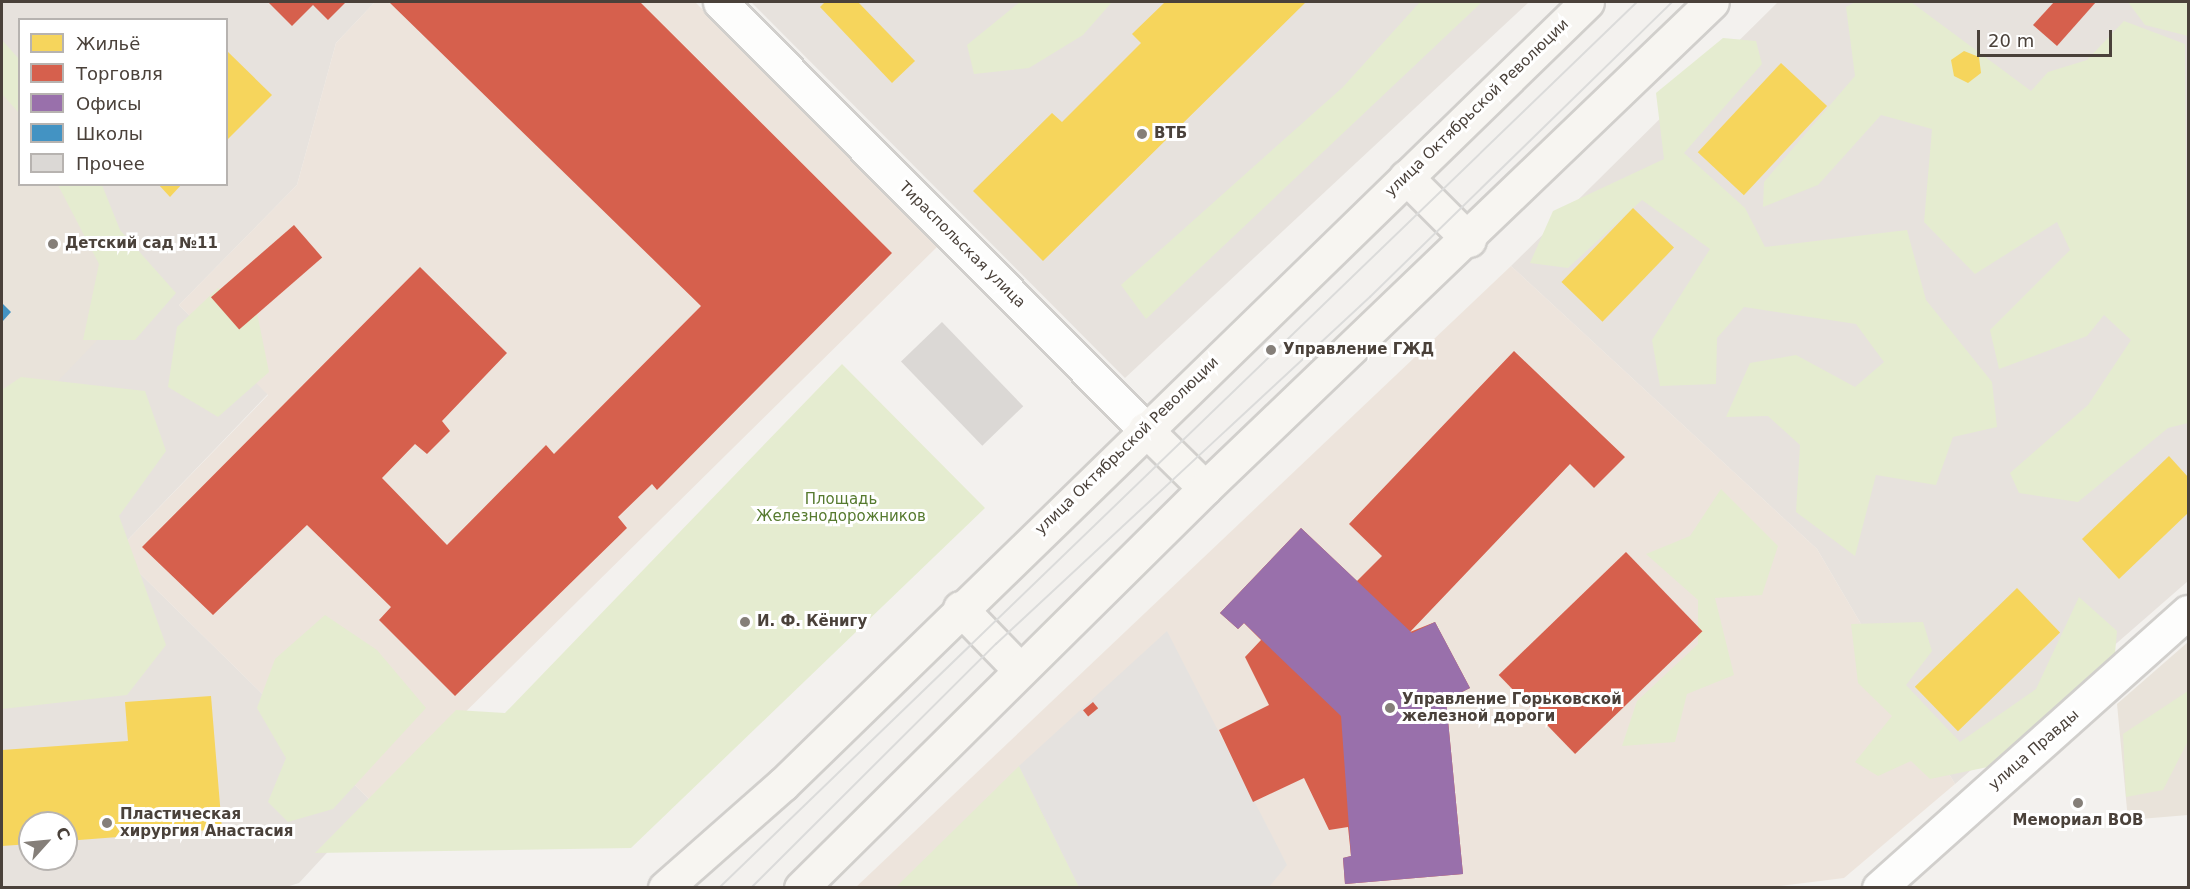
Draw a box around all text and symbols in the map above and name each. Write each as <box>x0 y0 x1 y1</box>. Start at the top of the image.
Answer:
street label: улица Октябрьской Революции <box>1382 15 1572 201</box>
legend <box>18 18 228 186</box>
scale bar <box>1980 18 2115 56</box>
text: 20 m <box>1988 30 2034 51</box>
text: Жильё <box>76 33 140 54</box>
text: Торговля <box>76 63 163 84</box>
text: Офисы <box>76 93 141 114</box>
text: Школы <box>76 123 143 144</box>
place label: ВТБ <box>1154 125 1187 143</box>
marker: ВТБ <box>1135 127 1149 141</box>
text: Прочее <box>76 153 145 174</box>
street label: Тираспольская улица <box>895 178 1029 312</box>
place label: Детский сад №11 <box>65 235 218 253</box>
marker: Детский сад №11 <box>46 237 60 251</box>
place label: Управление ГЖД <box>1283 341 1434 359</box>
marker: Управление ГЖД <box>1264 343 1278 357</box>
street label: улица Октябрьской Революции <box>1032 353 1222 539</box>
park label: Площадь Железнодорожников <box>756 490 926 525</box>
place label: И. Ф. Кёнигу <box>757 613 867 631</box>
marker: И. Ф. Кёнигу <box>738 615 752 629</box>
place label: Управление Горьковской железной дороги <box>1402 690 1622 725</box>
marker: Управление Горьковской железной дороги <box>1383 701 1397 715</box>
street label: улица Правды <box>1985 706 2083 794</box>
marker: Мемориал ВОВ <box>2071 796 2085 810</box>
place label: Пластическая хирургия Анастасия <box>120 805 293 840</box>
north arrow <box>18 811 78 871</box>
place label: Мемориал ВОВ <box>2013 812 2143 830</box>
marker: Пластическая хирургия Анастасия <box>98 814 116 832</box>
text: С <box>52 824 74 843</box>

